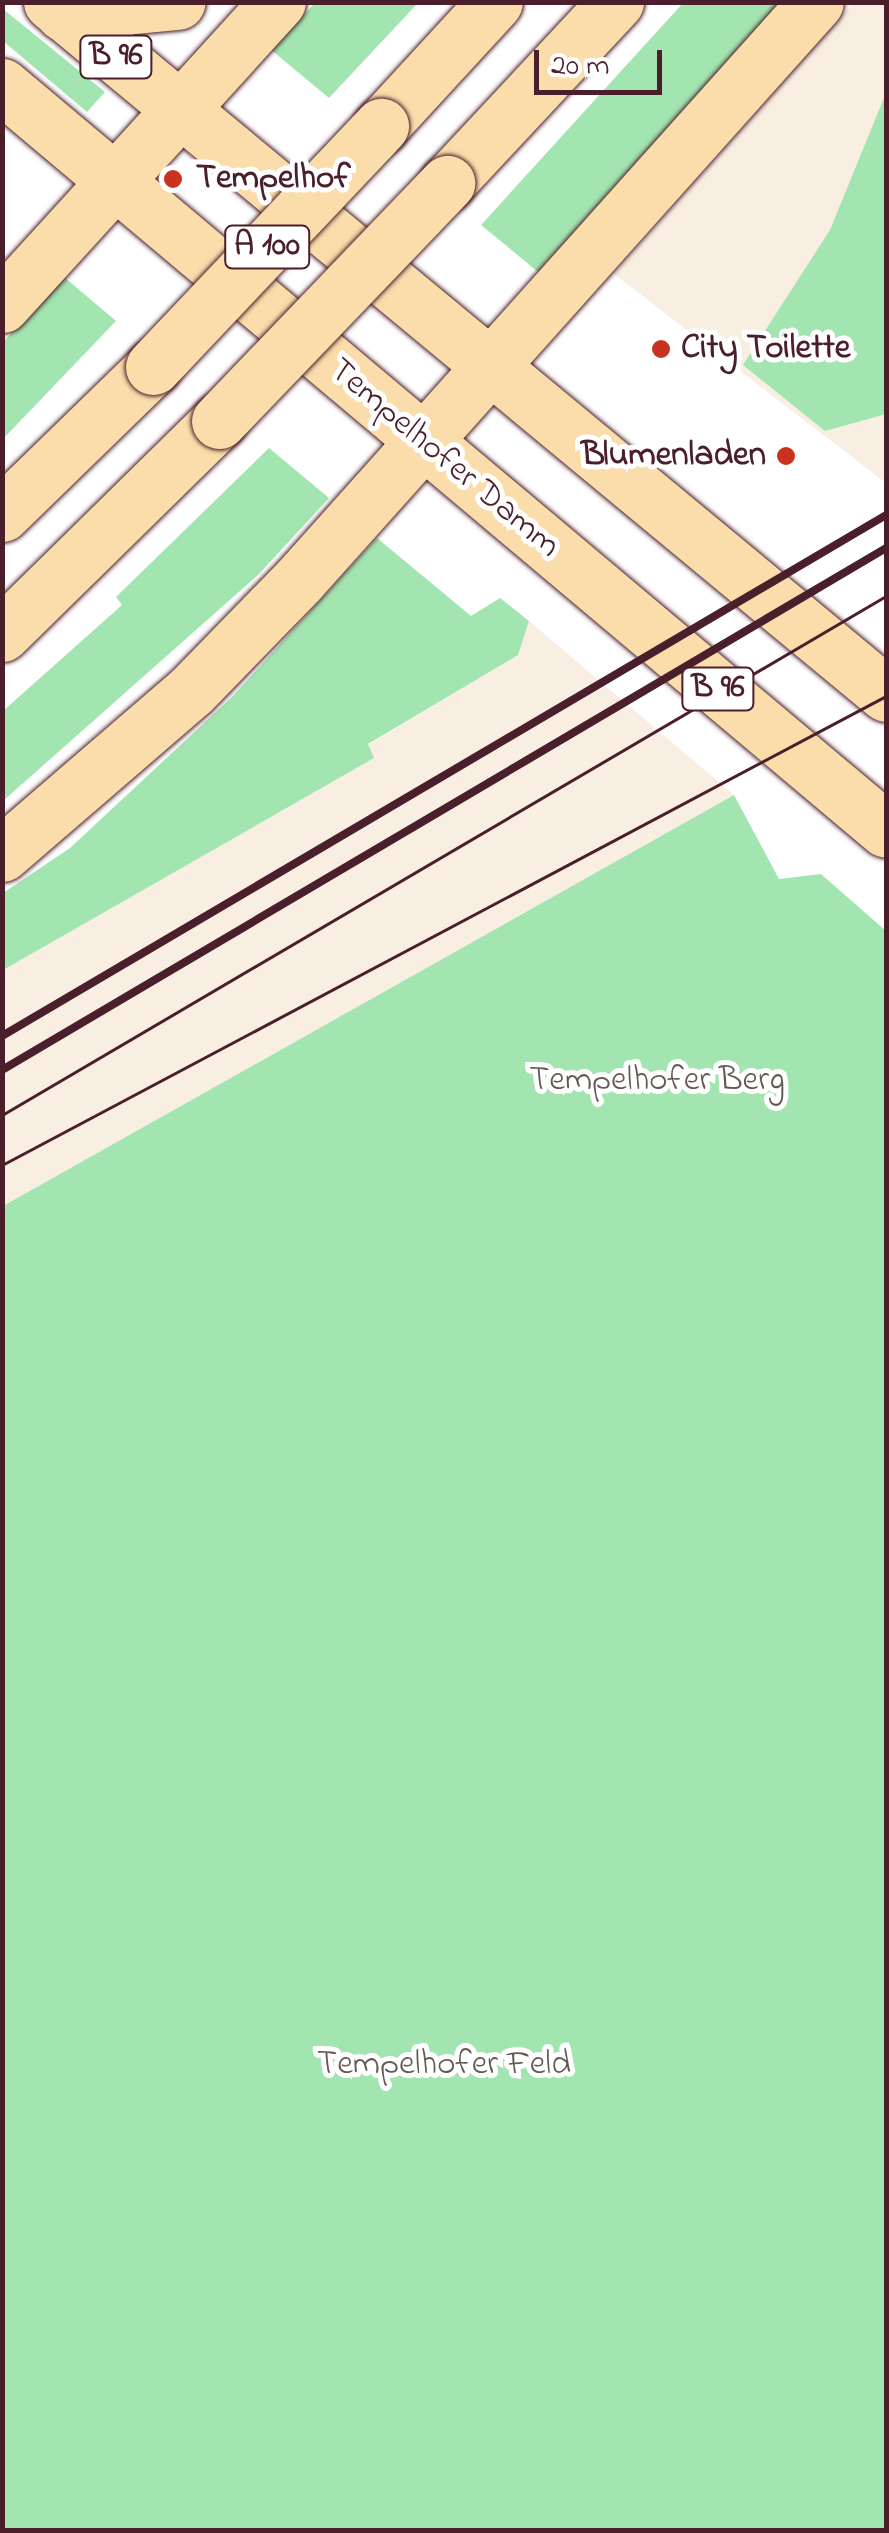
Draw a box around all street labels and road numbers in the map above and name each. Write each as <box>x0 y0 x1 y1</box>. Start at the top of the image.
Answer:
road number: B 96 <box>78 30 154 84</box>
road number: A 100 <box>222 220 312 274</box>
street label: Tempelhofer Damm <box>320 350 568 568</box>
road number: B 96 <box>680 662 756 716</box>

